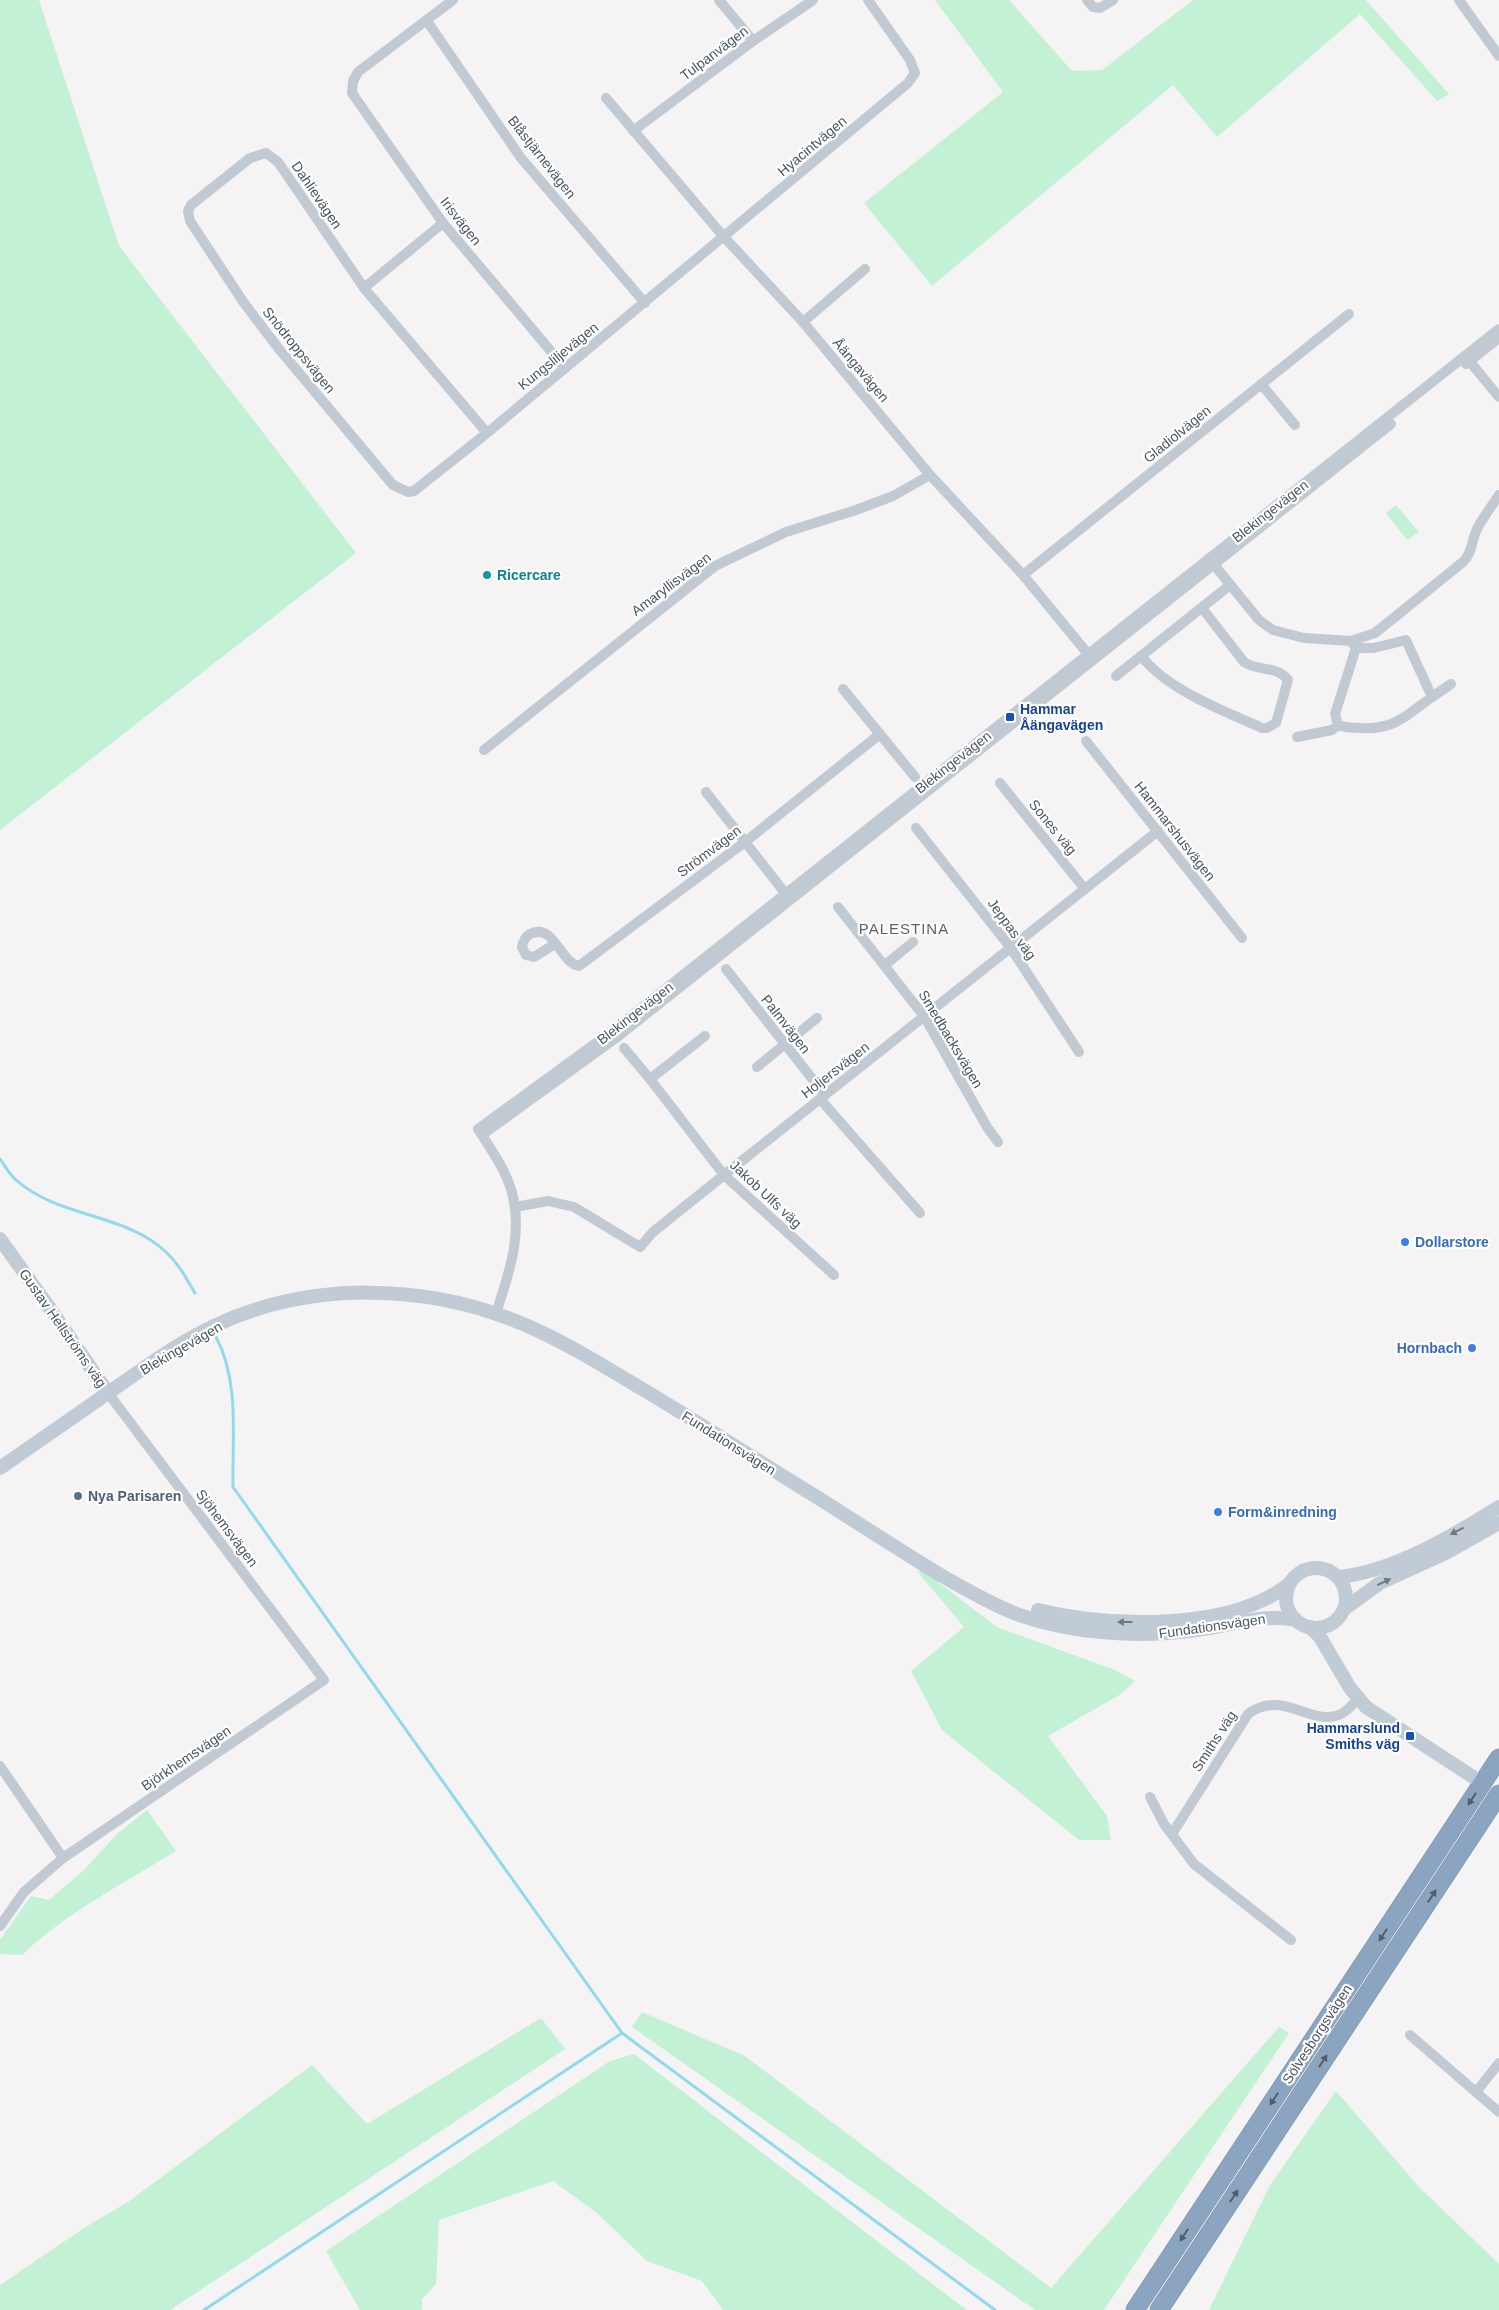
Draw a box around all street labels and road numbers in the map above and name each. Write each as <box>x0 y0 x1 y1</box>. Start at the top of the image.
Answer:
street label: Tulpanvägen <box>677 22 751 84</box>
street label: Blåstjärnevägen <box>505 113 579 201</box>
street label: Hyacintvägen <box>774 113 850 179</box>
street label: Dahlievägen <box>289 158 345 232</box>
street label: Irisvägen <box>437 194 485 248</box>
street label: Snödroppsvägen <box>259 304 339 396</box>
street label: Kungsliljevägen <box>515 319 601 393</box>
street label: Åängavägen <box>830 335 892 405</box>
street label: Gladiolvägen <box>1140 402 1214 466</box>
street label: Blekingevägen <box>1229 476 1311 546</box>
street label: Amaryllisvägen <box>628 549 714 619</box>
street label: Blekingevägen <box>912 727 994 797</box>
street label: Hammarshusvägen <box>1131 778 1219 884</box>
street label: Sones väg <box>1026 796 1080 858</box>
street label: Strömvägen <box>674 822 744 880</box>
street label: Jeppas väg <box>984 895 1040 963</box>
street label: Blekingevägen <box>594 978 676 1048</box>
street label: Smedbacksvägen <box>915 987 987 1091</box>
street label: Palmvägen <box>758 991 814 1057</box>
street label: Holjersvägen <box>798 1039 872 1101</box>
street label: Jakob Ulfs väg <box>727 1157 805 1231</box>
street label: Gustav Hellströms väg <box>16 1266 110 1390</box>
street label: Blekingevägen <box>137 1318 225 1378</box>
street label: Fundationsvägen <box>679 1408 779 1478</box>
street label: Sjöhemsvägen <box>193 1486 261 1570</box>
street label: Fundationsvägen <box>1158 1611 1266 1641</box>
street label: Smiths väg <box>1188 1708 1240 1774</box>
street label: Björkhemsvägen <box>138 1722 234 1794</box>
street label: Sölvesborgsvägen <box>1279 1981 1355 2087</box>

